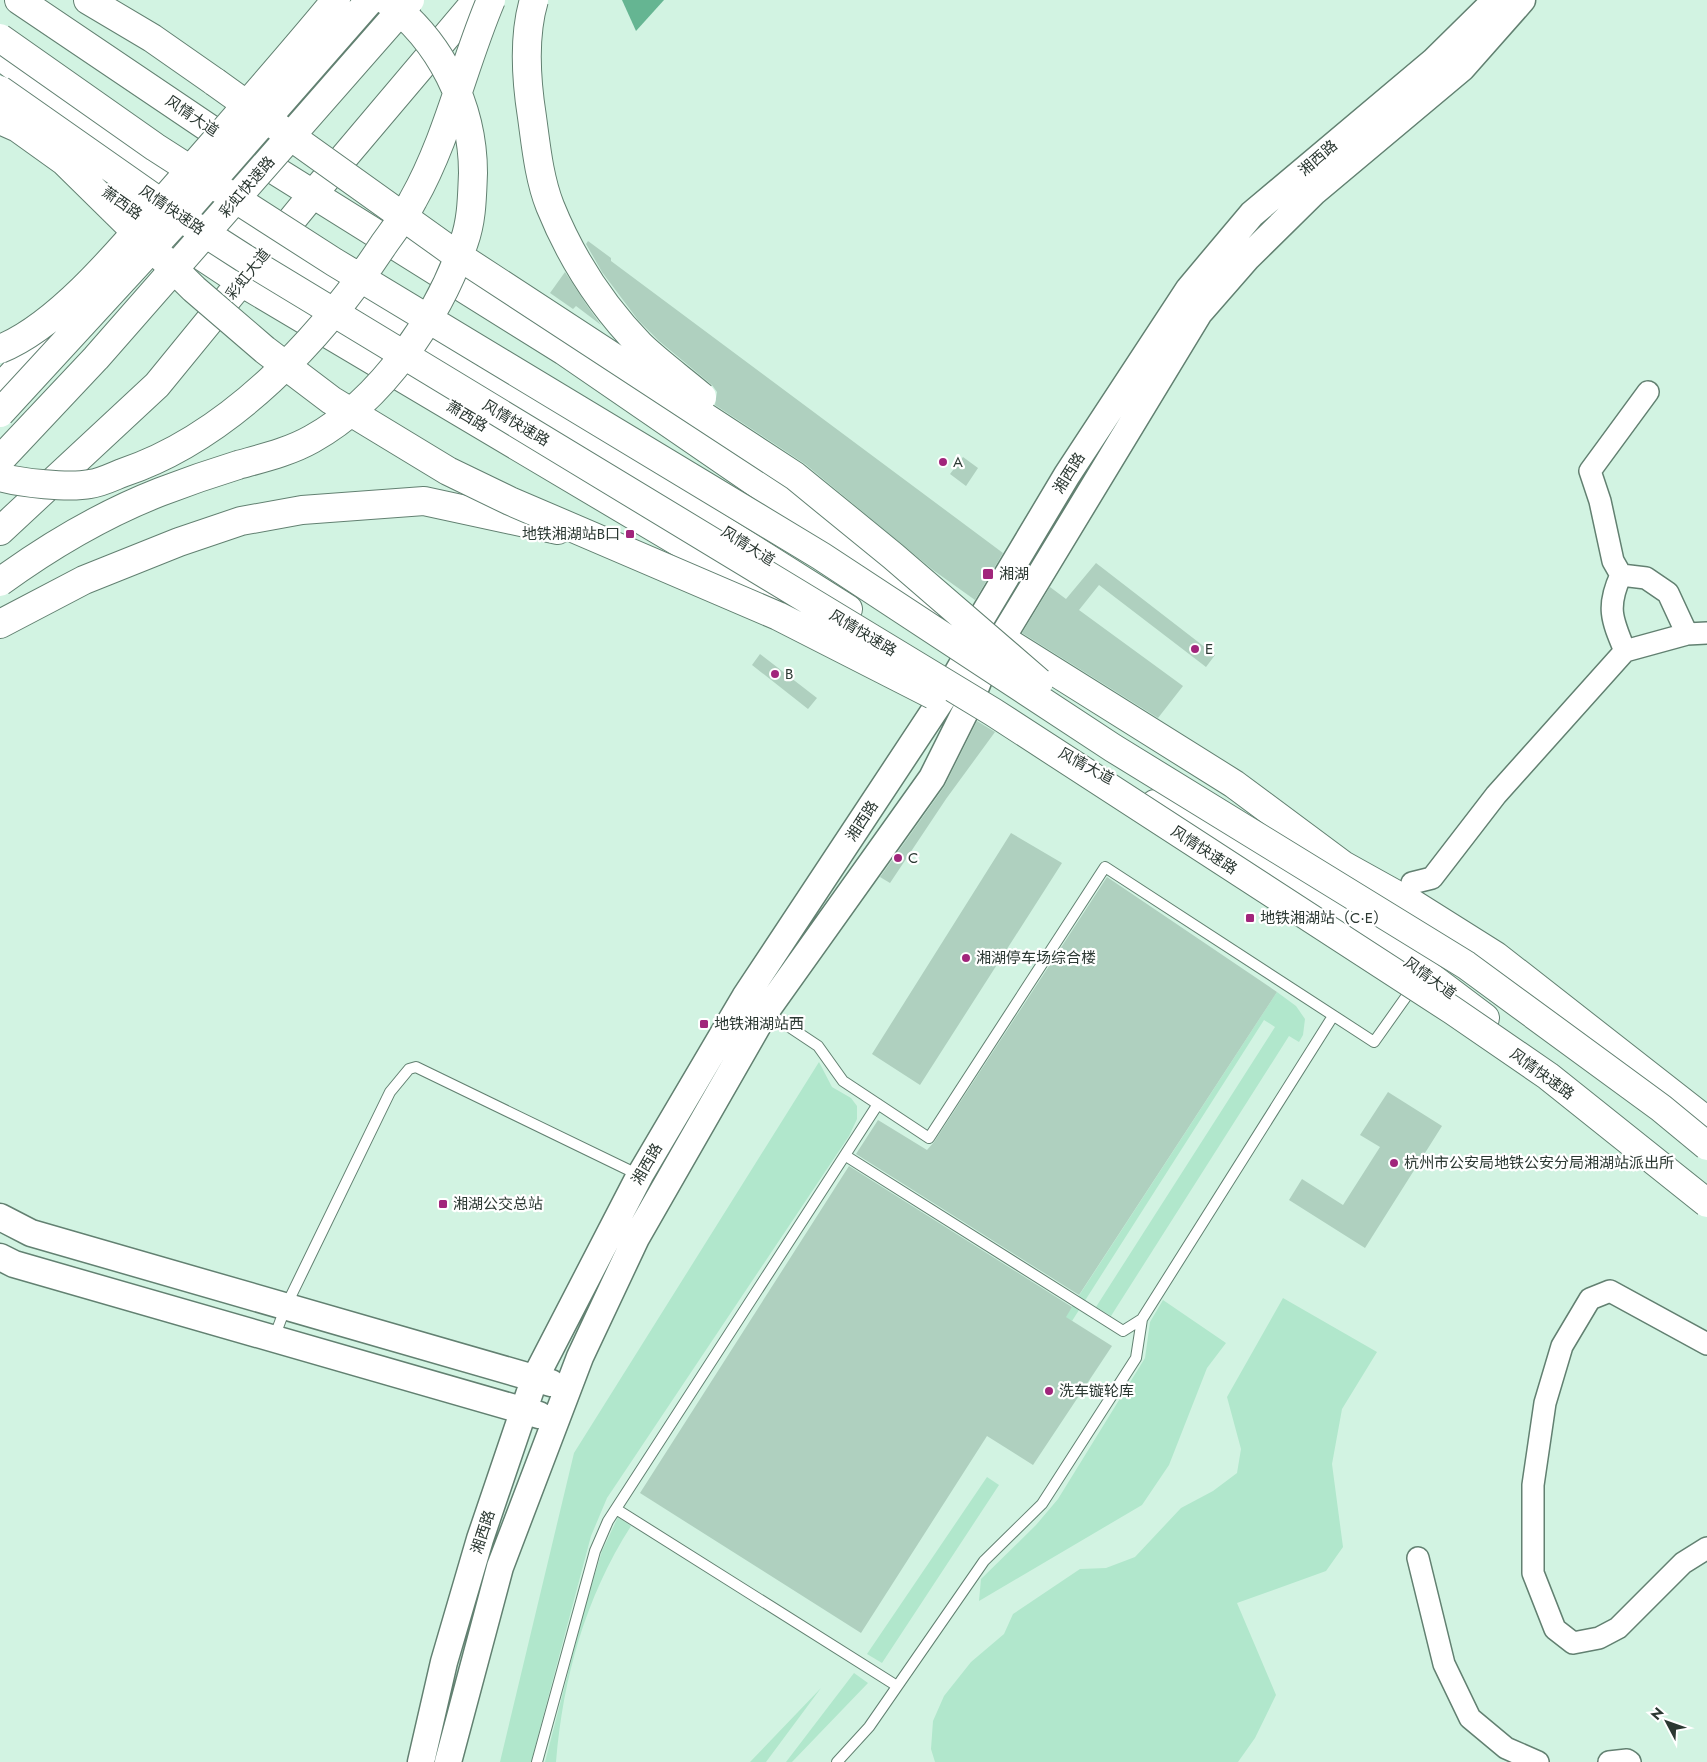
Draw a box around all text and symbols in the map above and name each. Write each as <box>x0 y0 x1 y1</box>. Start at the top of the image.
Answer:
street label: 风情大道 <box>161 90 223 142</box>
street label: 湘西路 <box>1294 135 1342 181</box>
street label: 彩虹快速路 <box>214 151 280 223</box>
street label: 风情快速路 <box>135 180 209 240</box>
street label: 萧西路 <box>97 181 147 225</box>
street label: 彩虹大道 <box>221 244 275 304</box>
street label: 风情快速路 <box>478 394 554 452</box>
street label: 萧西路 <box>442 395 492 437</box>
street label: 湘西路 <box>1048 448 1090 498</box>
place label: A <box>953 451 963 473</box>
marker: A <box>937 456 949 468</box>
street label: 风情大道 <box>717 521 779 571</box>
place label: 地铁湘湖站B口 <box>522 523 620 545</box>
marker: 地铁湘湖站B口 <box>624 528 636 540</box>
place label: 湘湖 <box>999 563 1029 585</box>
marker: 湘湖 <box>981 567 995 581</box>
street label: 风情快速路 <box>825 604 901 662</box>
place label: E <box>1205 638 1213 660</box>
marker: E <box>1189 643 1201 655</box>
place label: B <box>785 663 793 685</box>
marker: B <box>769 668 781 680</box>
street label: 风情大道 <box>1054 742 1118 790</box>
street label: 湘西路 <box>841 796 883 846</box>
street label: 风情快速路 <box>1167 820 1241 880</box>
place label: C <box>908 847 918 869</box>
marker: C <box>892 852 904 864</box>
place label: 地铁湘湖站（C·E） <box>1260 907 1388 929</box>
marker: 地铁湘湖站（C·E） <box>1244 912 1256 924</box>
place label: 湘湖停车场综合楼 <box>976 947 1096 969</box>
street label: 风情大道 <box>1399 951 1461 1005</box>
marker: 湘湖停车场综合楼 <box>960 952 972 964</box>
place label: 地铁湘湖站西 <box>714 1013 804 1035</box>
marker: 地铁湘湖站西 <box>698 1018 710 1030</box>
street label: 风情快速路 <box>1505 1043 1579 1105</box>
street label: 湘西路 <box>626 1139 668 1189</box>
place label: 杭州市公安局地铁公安分局湘湖站派出所 <box>1404 1152 1674 1174</box>
marker: 杭州市公安局地铁公安分局湘湖站派出所 <box>1388 1157 1400 1169</box>
place label: 湘湖公交总站 <box>453 1193 543 1215</box>
marker: 湘湖公交总站 <box>437 1198 449 1210</box>
place label: 洗车镟轮库 <box>1059 1380 1134 1402</box>
marker: 洗车镟轮库 <box>1043 1385 1055 1397</box>
street label: 湘西路 <box>466 1507 500 1557</box>
north arrow <box>1642 1697 1692 1747</box>
text: N <box>1646 1703 1668 1724</box>

